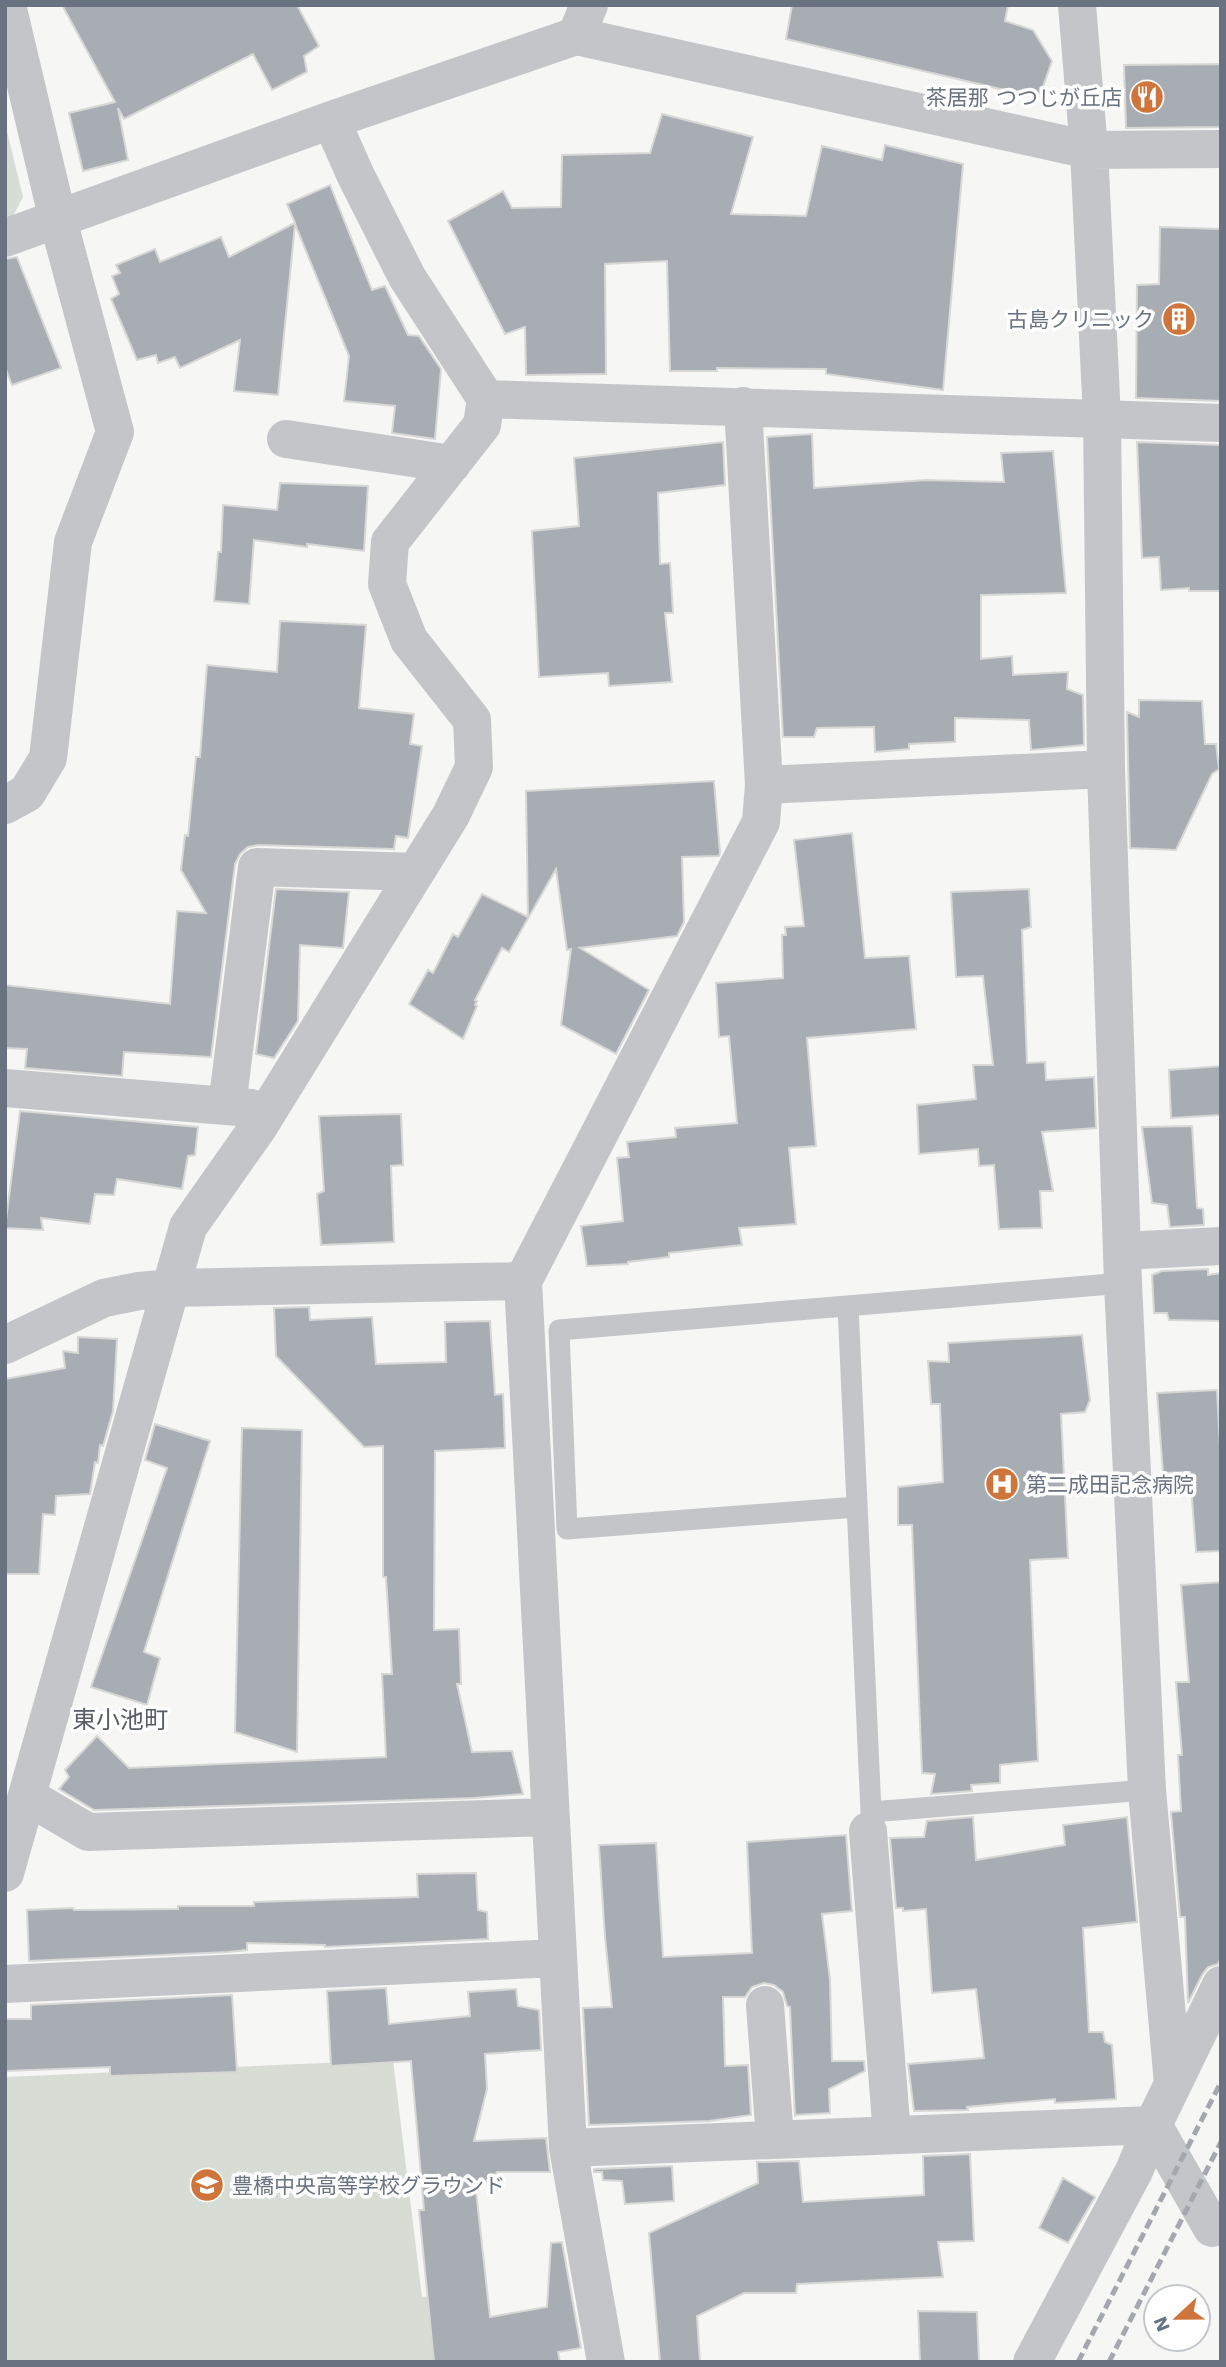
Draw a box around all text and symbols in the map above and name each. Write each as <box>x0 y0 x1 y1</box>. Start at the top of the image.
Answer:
restaurant icon: 茶居那 つつじが丘店 <box>1128 78 1166 116</box>
place label: 茶居那 つつじが丘店 <box>926 85 1122 110</box>
building icon: 古島クリニック <box>1160 300 1198 338</box>
place label: 古島クリニック <box>1007 307 1154 332</box>
hospital icon: 第二成田記念病院 <box>983 1465 1021 1503</box>
place label: 第二成田記念病院 <box>1026 1472 1194 1497</box>
district label: 東小池町 <box>72 1706 168 1734</box>
school or university icon: 豊橋中央高等学校グラウンド <box>188 2166 226 2204</box>
place label: 豊橋中央高等学校グラウンド <box>232 2173 505 2198</box>
north arrow <box>1142 2283 1212 2353</box>
text: N <box>1148 2313 1175 2335</box>

